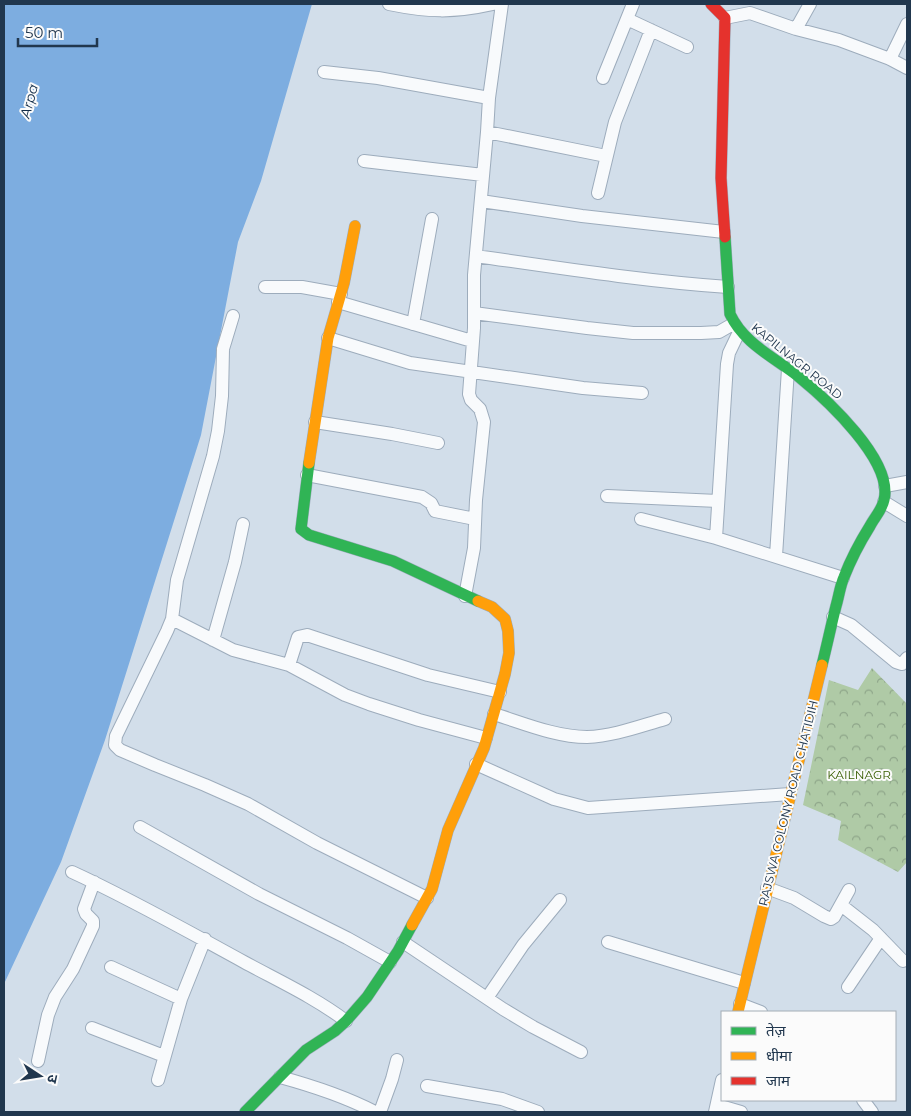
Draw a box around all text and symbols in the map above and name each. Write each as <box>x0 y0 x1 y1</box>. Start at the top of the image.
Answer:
scale bar <box>18 15 96 47</box>
text: 50 m <box>25 23 63 42</box>
water label: Arpa <box>16 82 42 121</box>
street label: KAPILNAGR ROAD <box>749 320 845 402</box>
street label: RAJSWA COLONY ROAD CHATIDIH <box>755 699 821 907</box>
park label: KAILNAGR <box>827 767 891 782</box>
legend <box>721 1011 896 1101</box>
text: तेज़ <box>766 1021 787 1040</box>
text: धीमा <box>766 1046 793 1065</box>
north arrow <box>15 1051 65 1101</box>
text: जाम <box>766 1071 791 1090</box>
text: उ <box>43 1073 62 1085</box>

